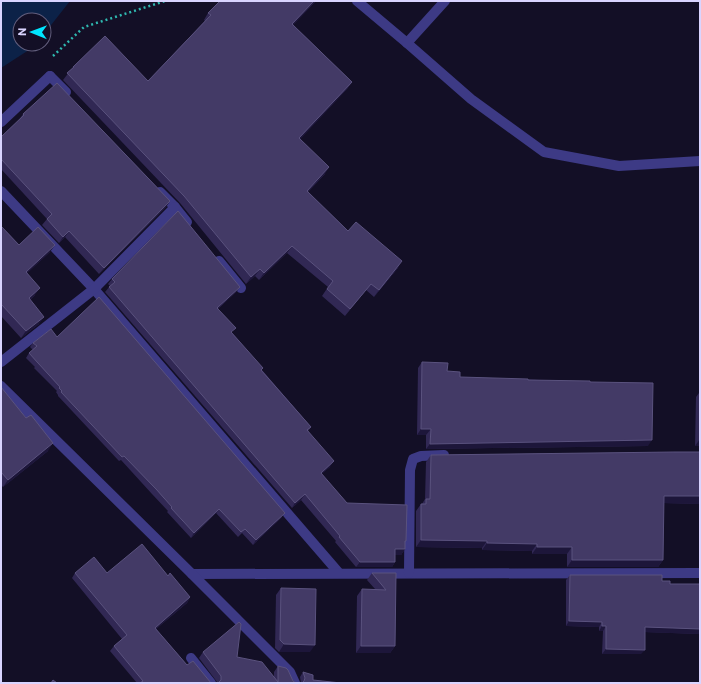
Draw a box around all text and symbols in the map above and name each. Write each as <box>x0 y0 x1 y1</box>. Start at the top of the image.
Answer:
north arrow <box>12 12 52 52</box>
text: N <box>15 28 28 36</box>

